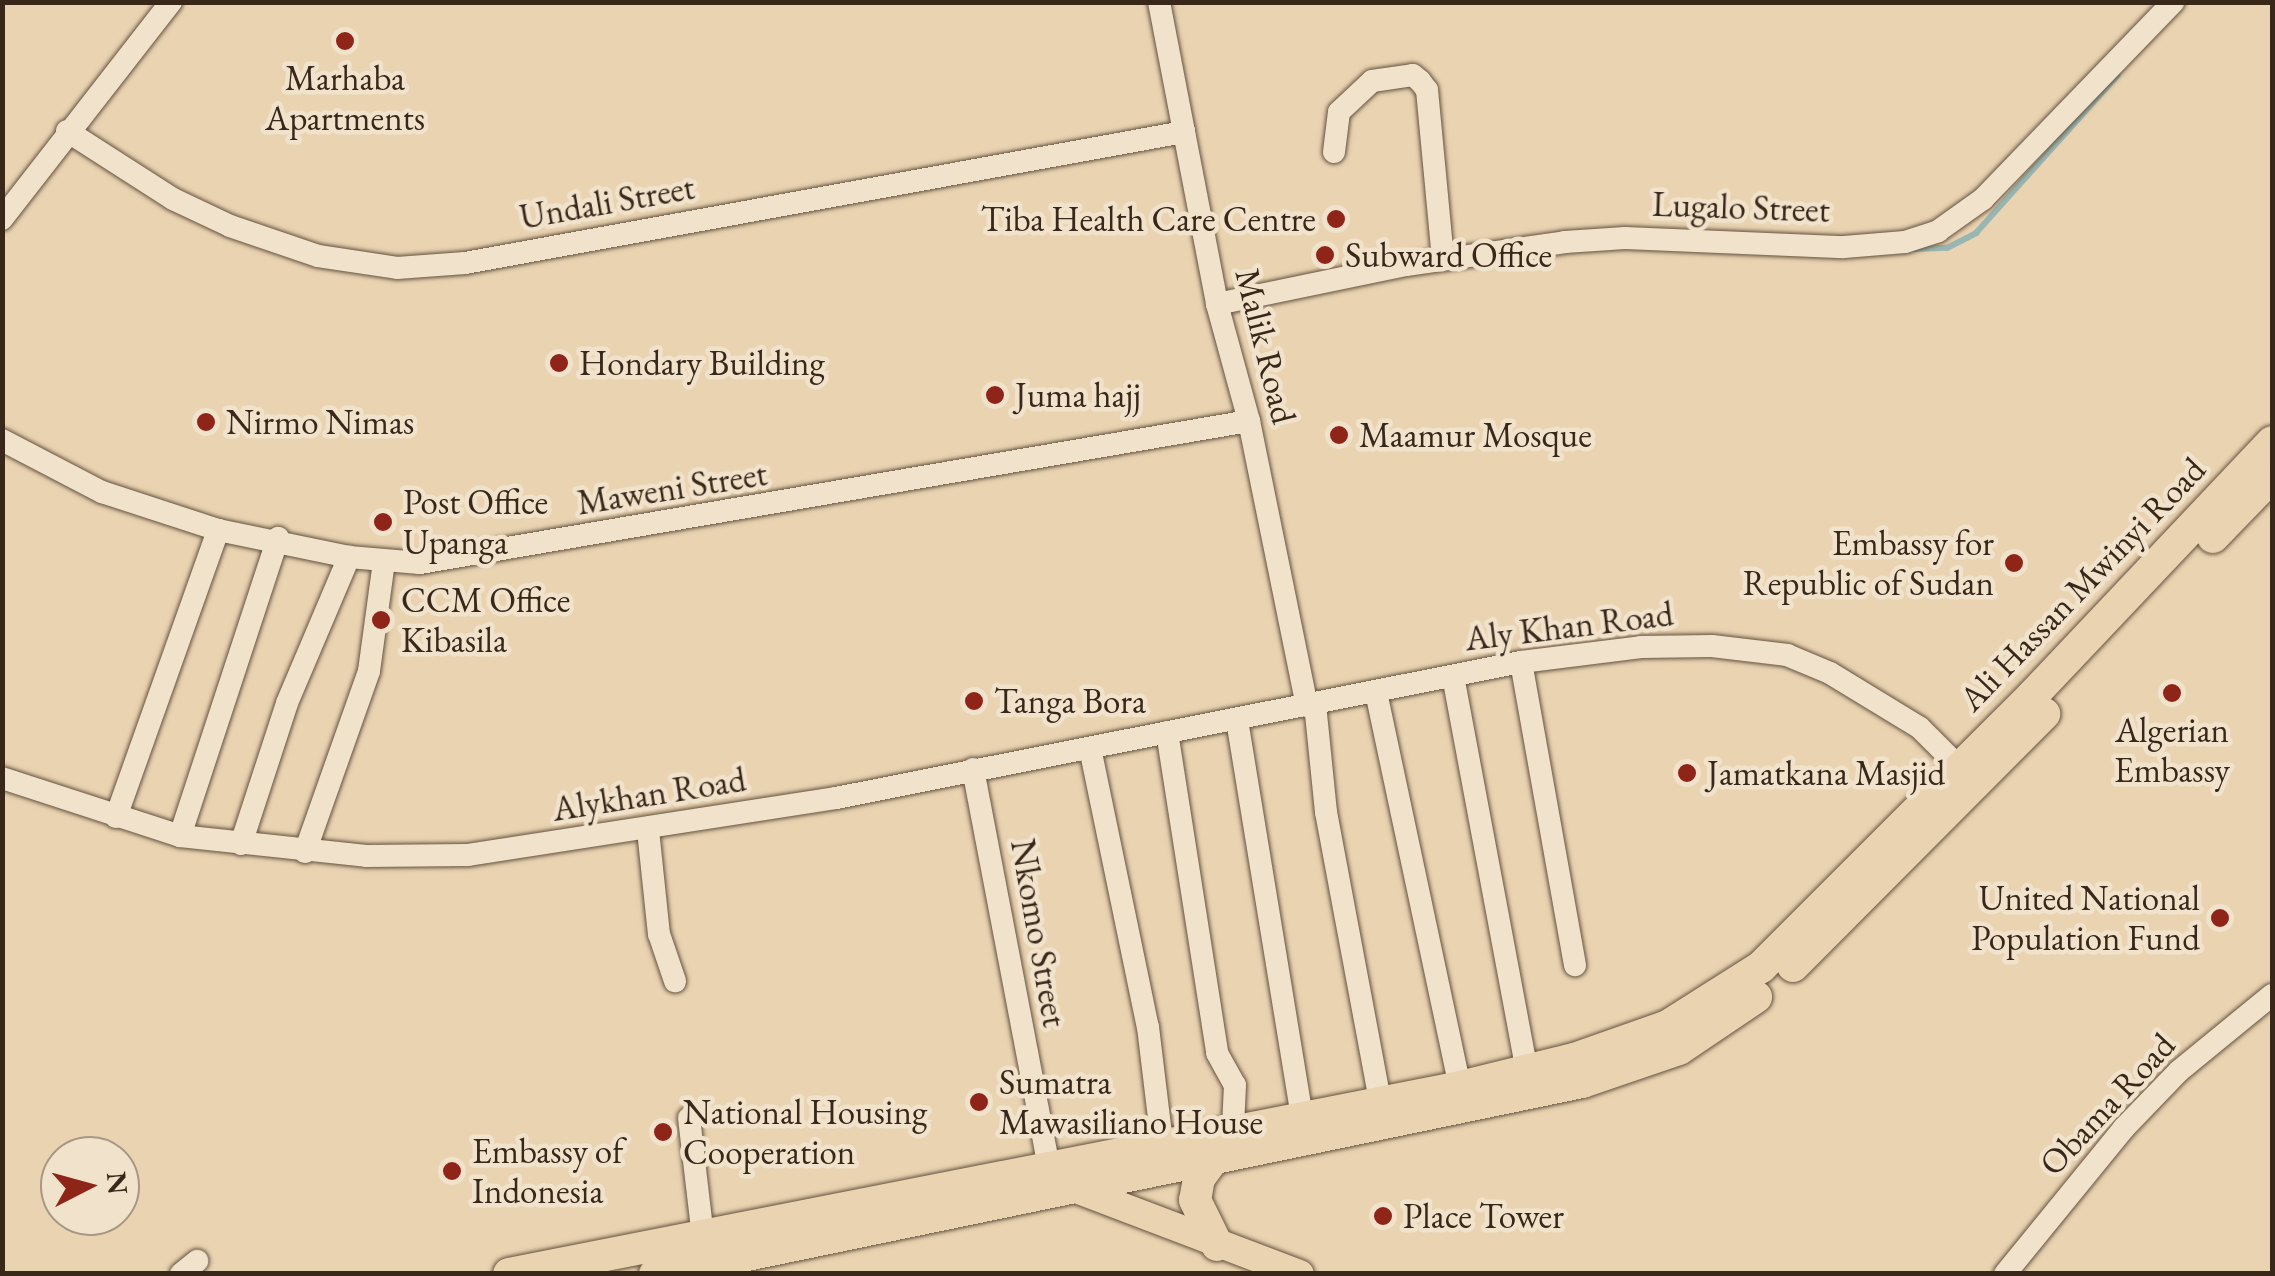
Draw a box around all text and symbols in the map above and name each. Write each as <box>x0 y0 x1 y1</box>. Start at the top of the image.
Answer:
marker: Marhaba Apartments <box>334 30 356 52</box>
place label: Marhaba Apartments <box>265 57 425 139</box>
street label: Undali Street <box>516 166 698 238</box>
street label: Lugalo Street <box>1651 183 1831 231</box>
place label: Tiba Health Care Centre <box>981 198 1316 240</box>
marker: Tiba Health Care Centre <box>1325 208 1347 230</box>
place label: Subward Office <box>1345 234 1552 276</box>
marker: Subward Office <box>1314 244 1336 266</box>
street label: Malik Road <box>1226 264 1306 428</box>
place label: Hondary Building <box>579 342 825 384</box>
marker: Hondary Building <box>548 352 570 374</box>
place label: Juma hajj <box>1015 374 1141 416</box>
marker: Juma hajj <box>984 384 1006 406</box>
place label: Nirmo Nimas <box>226 401 414 443</box>
marker: Nirmo Nimas <box>195 411 217 433</box>
place label: Maamur Mosque <box>1359 414 1592 456</box>
marker: Maamur Mosque <box>1328 424 1350 446</box>
street label: Ali Hassan Mwinyi Road <box>1950 448 2214 720</box>
street label: Maweni Street <box>574 452 770 524</box>
place label: Post Office Upanga <box>403 481 548 563</box>
marker: Post Office Upanga <box>372 511 394 533</box>
place label: Embassy for Republic of Sudan <box>1743 522 1994 604</box>
marker: Embassy for Republic of Sudan <box>2003 552 2025 574</box>
place label: CCM Office Kibasila <box>401 579 570 661</box>
street label: Aly Khan Road <box>1462 592 1676 660</box>
marker: CCM Office Kibasila <box>370 609 392 631</box>
place label: Tanga Bora <box>994 680 1146 722</box>
marker: Algerian Embassy <box>2161 682 2183 704</box>
marker: Tanga Bora <box>963 690 985 712</box>
place label: Algerian Embassy <box>2114 709 2230 791</box>
place label: Jamatkana Masjid <box>1707 752 1945 794</box>
street label: Alykhan Road <box>549 758 749 830</box>
marker: Jamatkana Masjid <box>1676 762 1698 784</box>
street label: Nkomo Street <box>1002 836 1076 1030</box>
place label: United National Population Fund <box>1971 877 2200 959</box>
marker: United National Population Fund <box>2209 907 2231 929</box>
street label: Obama Road <box>2030 1024 2184 1184</box>
place label: Sumatra Mawasiliano House <box>999 1061 1263 1143</box>
place label: National Housing Cooperation <box>683 1091 927 1173</box>
marker: Sumatra Mawasiliano House <box>968 1091 990 1113</box>
marker: National Housing Cooperation <box>652 1121 674 1143</box>
place label: Embassy of Indonesia <box>472 1130 623 1212</box>
north arrow <box>40 1136 140 1236</box>
marker: Embassy of Indonesia <box>441 1160 463 1182</box>
text: N <box>99 1170 137 1196</box>
place label: Place Tower <box>1403 1195 1564 1237</box>
marker: Place Tower <box>1372 1205 1394 1227</box>

